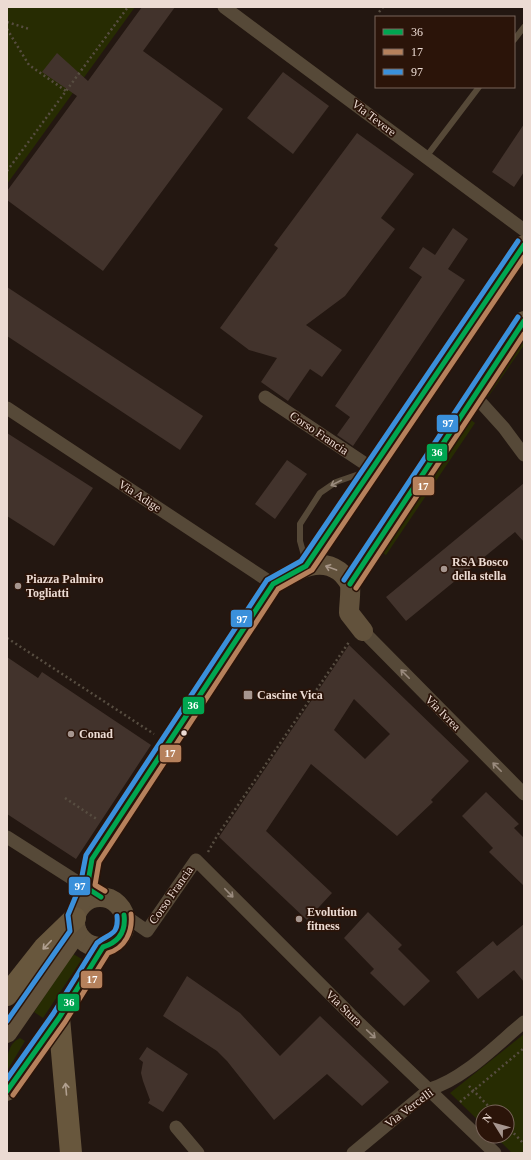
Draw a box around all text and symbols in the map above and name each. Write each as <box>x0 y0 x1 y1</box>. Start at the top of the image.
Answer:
legend <box>375 16 515 88</box>
text: 36 <box>411 25 423 39</box>
text: 17 <box>411 45 423 59</box>
text: 97 <box>411 65 423 79</box>
street label: Via Tevere <box>349 97 399 139</box>
street label: Corso Francia <box>287 408 352 458</box>
line badge: 97 <box>436 414 459 433</box>
text: 97 <box>443 417 454 429</box>
line badge: 36 <box>426 443 448 462</box>
text: 36 <box>432 446 443 458</box>
line badge: 17 <box>412 476 435 496</box>
street label: Via Adige <box>116 477 164 515</box>
one-way arrow <box>330 480 342 487</box>
text: 17 <box>418 480 429 492</box>
place label: RSA Bosco della stella <box>452 555 508 583</box>
one-way arrow <box>325 564 338 571</box>
marker: RSA Bosco della stella <box>439 564 449 574</box>
place label: Piazza Palmiro Togliatti <box>26 572 103 600</box>
marker: Piazza Palmiro Togliatti <box>13 581 23 591</box>
line badge: 97 <box>230 609 253 628</box>
text: 97 <box>237 613 248 625</box>
one-way arrow <box>401 669 410 679</box>
place label: Cascine Vica <box>257 688 323 702</box>
marker: Cascine Vica <box>242 689 254 701</box>
street label: Via Ivrea <box>422 692 464 734</box>
line badge: 36 <box>182 696 205 715</box>
text: 36 <box>188 699 199 711</box>
place label: Conad <box>79 727 113 741</box>
unlabelled marker <box>179 728 189 738</box>
marker: Conad <box>66 729 76 739</box>
line badge: 17 <box>159 744 182 763</box>
text: 17 <box>165 747 176 759</box>
one-way arrow <box>492 762 502 772</box>
street label: Corso Francia <box>146 863 197 927</box>
line badge: 97 <box>68 876 91 896</box>
text: 97 <box>75 880 86 892</box>
one-way arrow <box>224 888 234 898</box>
place label: Evolution fitness <box>307 905 357 933</box>
marker: Evolution fitness <box>294 914 304 924</box>
one-way arrow <box>42 940 52 950</box>
line badge: 17 <box>80 970 103 989</box>
text: 17 <box>87 973 98 985</box>
street label: Via Stura <box>323 987 366 1029</box>
line badge: 36 <box>57 993 80 1012</box>
text: 36 <box>64 996 75 1008</box>
one-way arrow <box>365 1029 375 1038</box>
one-way arrow <box>62 1082 69 1095</box>
street label: Via Vercelli <box>382 1085 436 1131</box>
north arrow <box>475 1104 515 1144</box>
text: N <box>480 1111 494 1125</box>

